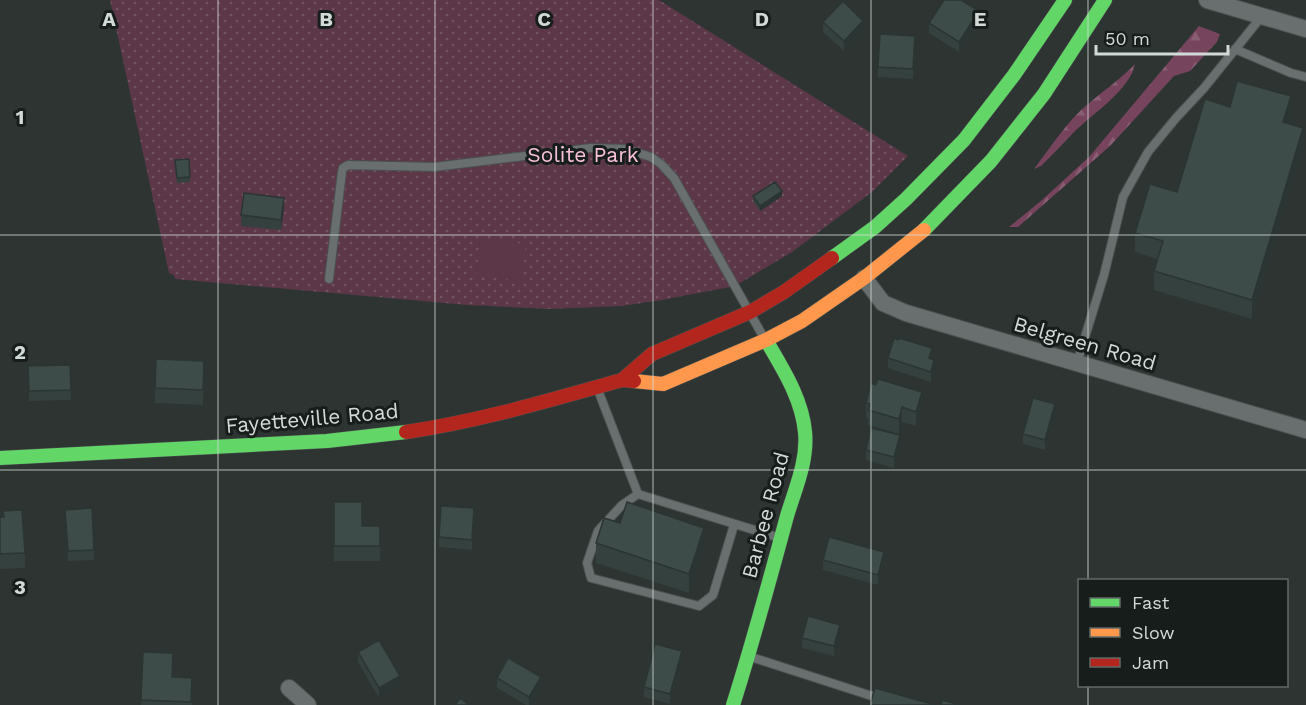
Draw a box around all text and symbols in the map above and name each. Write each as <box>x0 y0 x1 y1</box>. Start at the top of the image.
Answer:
text: A <box>102 7 116 31</box>
text: B <box>319 7 333 31</box>
text: C <box>537 7 551 31</box>
text: D <box>755 7 769 31</box>
text: E <box>974 7 986 31</box>
scale bar <box>1096 18 1228 56</box>
text: 50 m <box>1105 28 1150 49</box>
text: 1 <box>16 105 24 129</box>
park label: Solite Park <box>527 142 639 167</box>
street label: Belgreen Road <box>1011 311 1159 375</box>
text: 2 <box>14 340 26 364</box>
street label: Fayetteville Road <box>224 398 400 438</box>
street label: Barbee Road <box>736 449 794 581</box>
text: 3 <box>14 575 26 599</box>
legend <box>1078 579 1288 687</box>
text: Fast <box>1132 592 1170 613</box>
text: Slow <box>1132 622 1175 643</box>
text: Jam <box>1132 652 1169 673</box>

